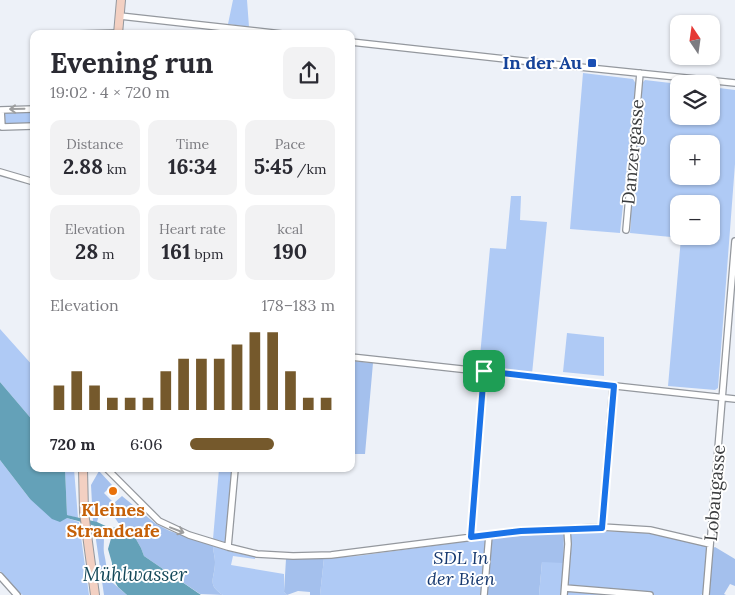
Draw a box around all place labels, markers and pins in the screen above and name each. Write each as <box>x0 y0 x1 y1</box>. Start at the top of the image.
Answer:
place label: In der Au <box>502 51 582 74</box>
marker: In der Au <box>586 57 598 69</box>
pin <box>463 350 505 392</box>
marker: Kleines Strandcafe <box>107 485 119 497</box>
place label: Kleines Strandcafe <box>66 498 160 542</box>

